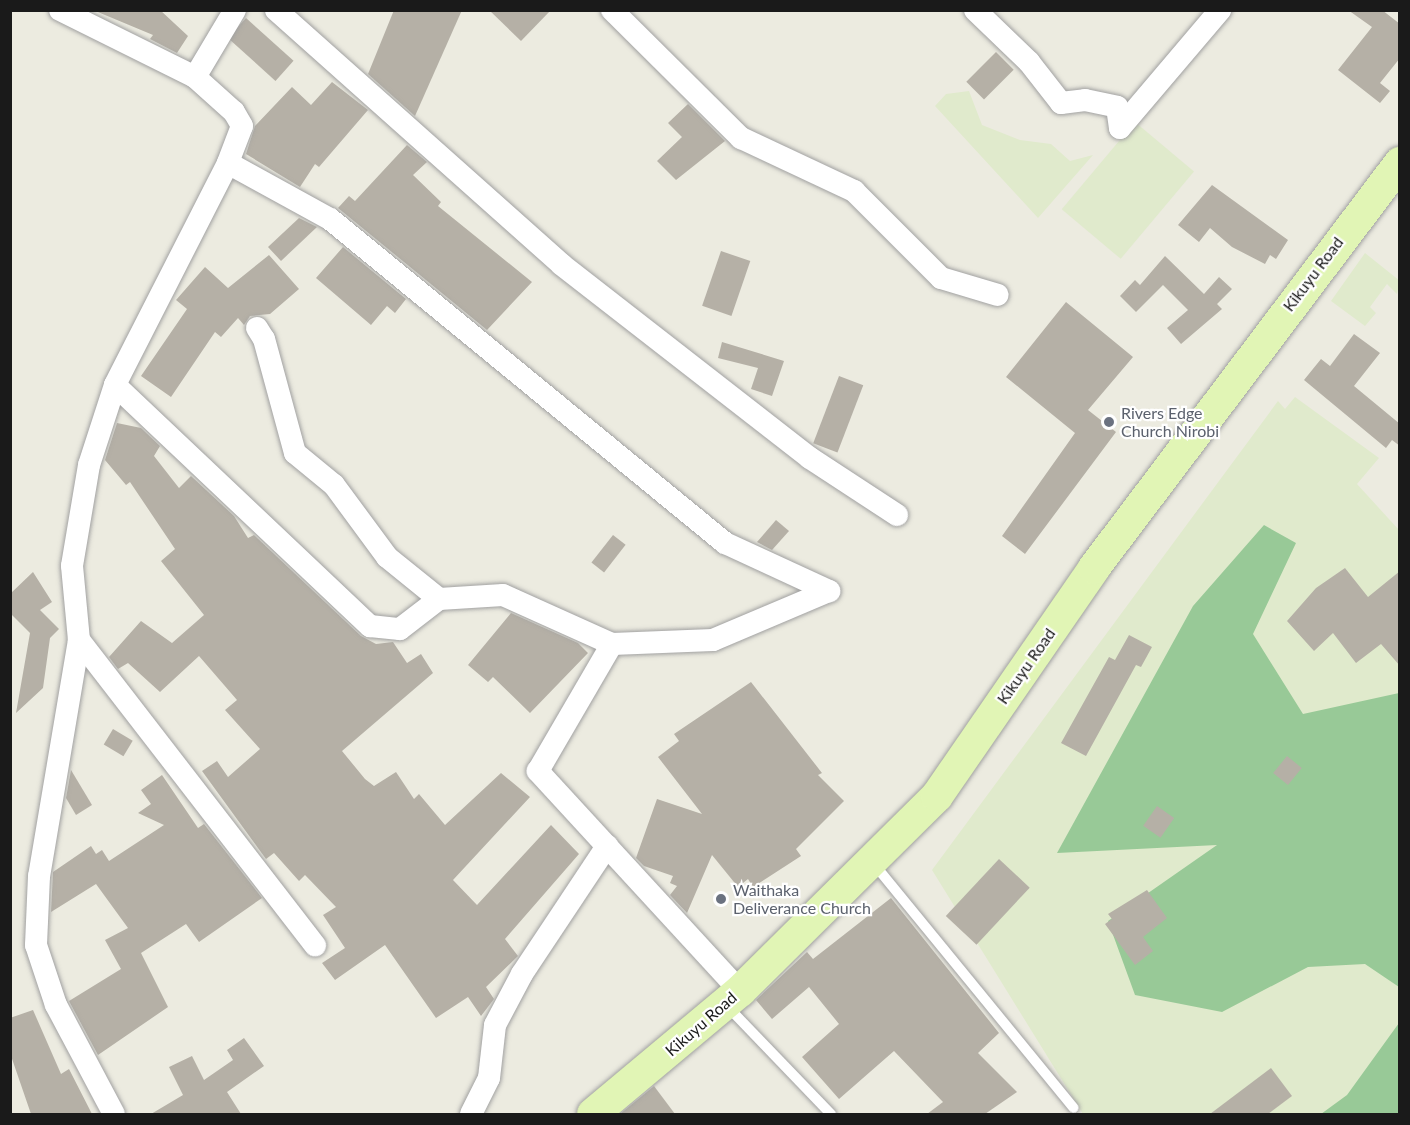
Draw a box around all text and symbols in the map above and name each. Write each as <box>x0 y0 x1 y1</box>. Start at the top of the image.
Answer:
street label: Kikuyu Road <box>1279 233 1347 315</box>
place label: Rivers Edge Church Nirobi <box>1121 403 1219 441</box>
marker: Rivers Edge Church Nirobi <box>1102 415 1116 429</box>
street label: Kikuyu Road <box>993 624 1059 708</box>
place label: Waithaka Deliverance Church <box>733 880 871 918</box>
marker: Waithaka Deliverance Church <box>714 892 728 906</box>
street label: Kikuyu Road <box>661 988 741 1060</box>

